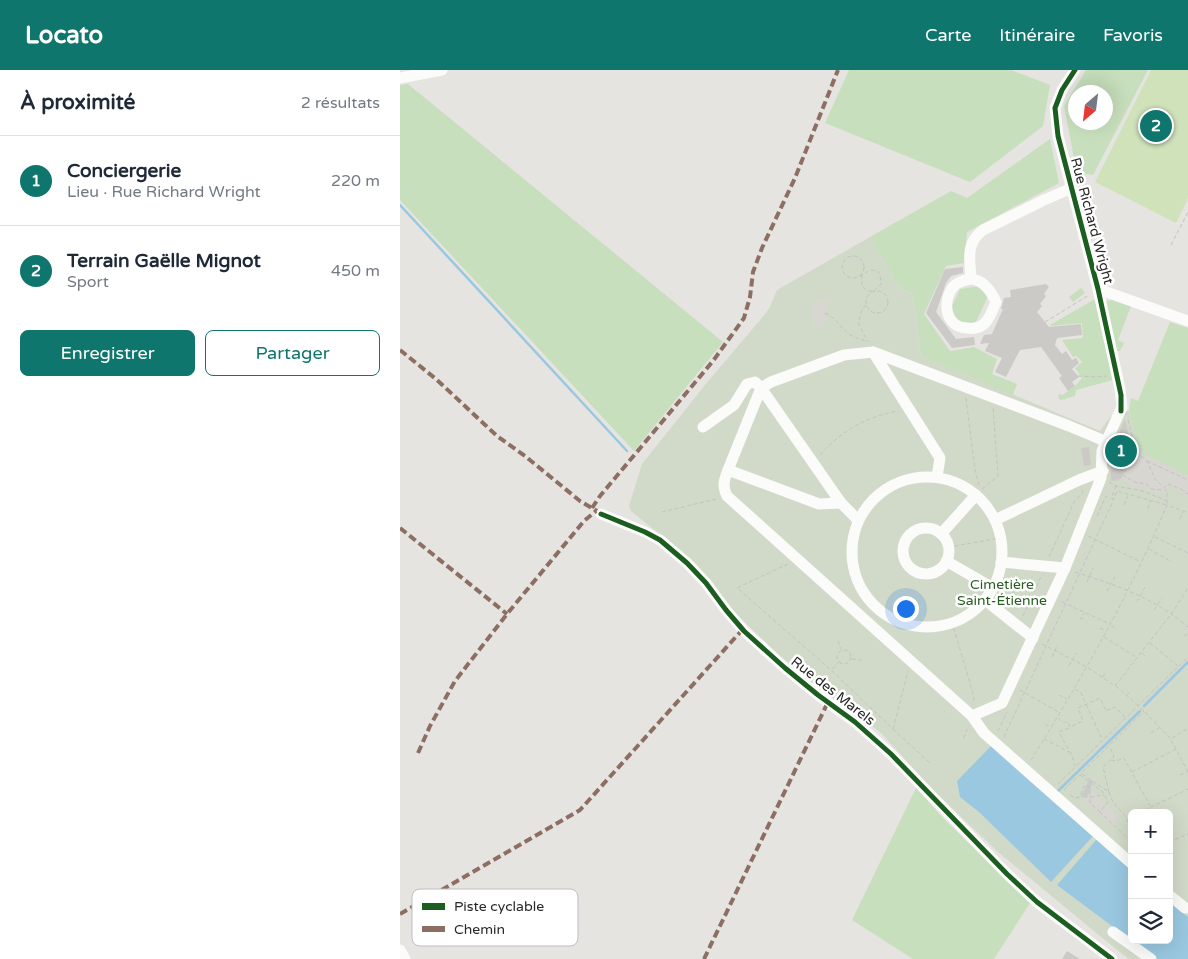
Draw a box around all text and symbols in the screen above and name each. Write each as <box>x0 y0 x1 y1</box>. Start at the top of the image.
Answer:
text: Locato <box>25 21 103 50</box>
text: Carte <box>925 24 971 46</box>
text: Itinéraire <box>999 24 1075 46</box>
text: Favoris <box>1103 24 1163 46</box>
north arrow <box>1068 85 1113 130</box>
text: À proximité <box>20 90 135 115</box>
text: 2 résultats <box>301 93 380 113</box>
pin: 2 <box>1140 107 1172 145</box>
street label: Rue Richard Wright <box>1067 156 1117 287</box>
text: Conciergerie <box>67 160 181 182</box>
text: 1 <box>31 171 41 191</box>
text: 220 m <box>331 171 380 191</box>
text: Lieu · Rue Richard Wright <box>67 182 261 202</box>
text: Terrain Gaëlle Mignot <box>67 250 261 272</box>
text: 2 <box>31 261 41 281</box>
text: 450 m <box>331 261 380 281</box>
text: Sport <box>67 272 109 292</box>
button: Enregistrer <box>20 330 195 376</box>
button: Partager <box>205 330 380 376</box>
pin: 1 <box>1105 432 1137 470</box>
park label: Cimetière Saint-Étienne <box>957 576 1047 609</box>
your location <box>893 596 919 622</box>
street label: Rue des Marels <box>788 653 879 729</box>
map controls <box>1128 809 1173 944</box>
button: + <box>1128 809 1173 854</box>
button: − <box>1128 854 1173 899</box>
legend <box>412 889 578 946</box>
text: Piste cyclable <box>454 898 544 915</box>
button: layers <box>1128 899 1173 944</box>
text: Chemin <box>454 921 505 938</box>

